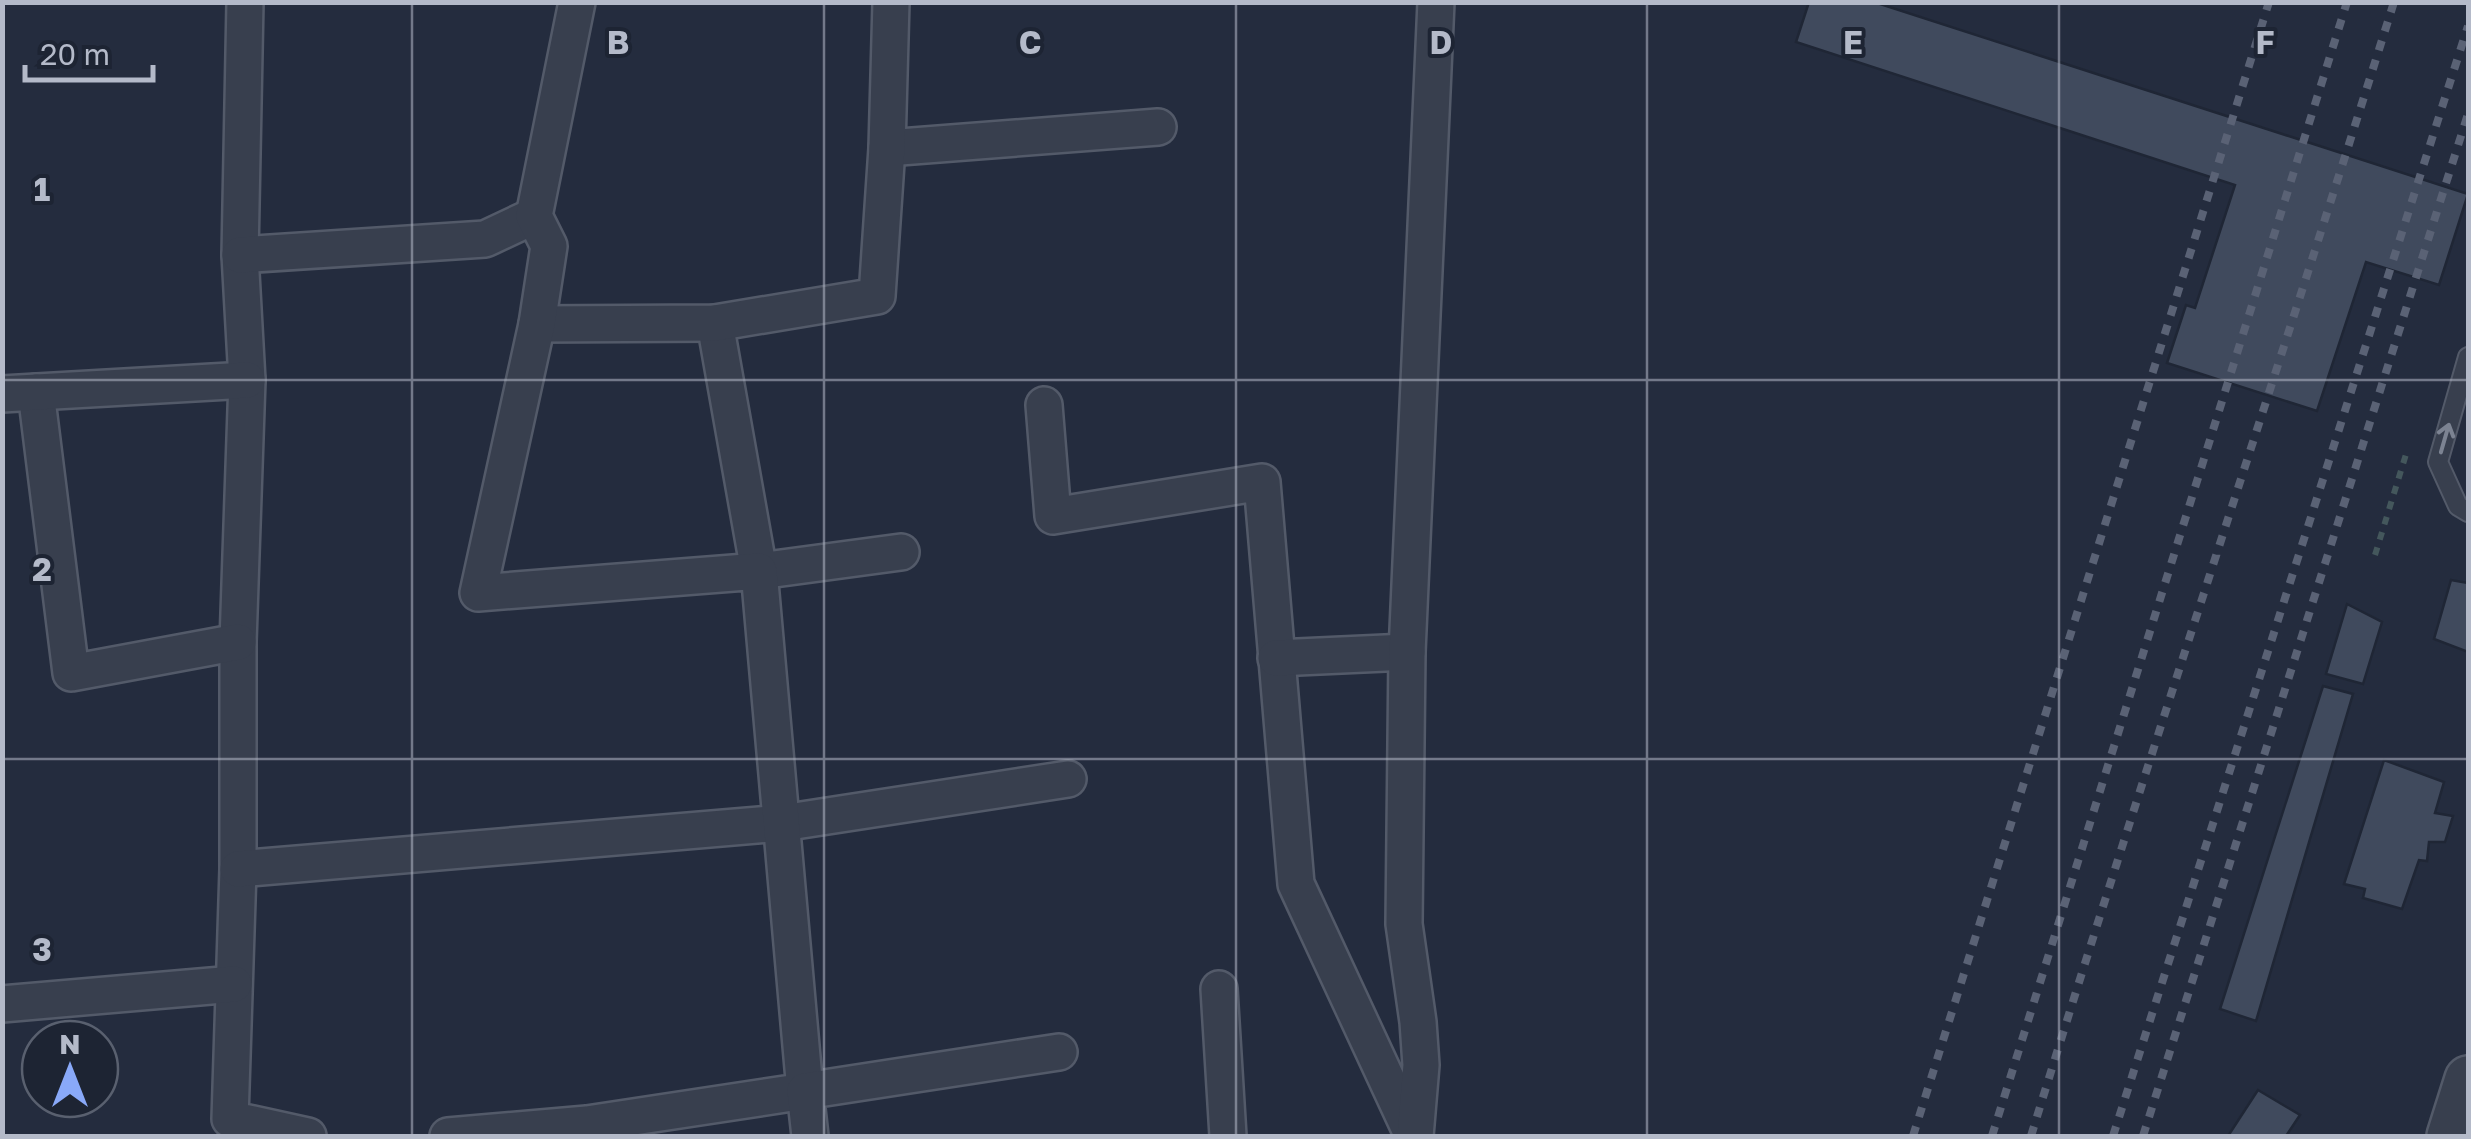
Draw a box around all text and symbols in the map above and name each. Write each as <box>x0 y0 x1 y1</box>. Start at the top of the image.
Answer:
scale bar <box>25 20 152 82</box>
text: B <box>607 23 629 61</box>
text: C <box>1019 23 1041 61</box>
text: D <box>1430 23 1452 61</box>
text: E <box>1843 23 1863 61</box>
text: F <box>2255 23 2275 61</box>
text: 20 m <box>40 36 110 72</box>
text: 1 <box>34 170 50 208</box>
one-way arrow <box>2437 423 2456 454</box>
text: 2 <box>32 550 52 588</box>
text: 3 <box>32 930 52 968</box>
north arrow <box>20 1019 120 1119</box>
text: N <box>59 1027 81 1060</box>

